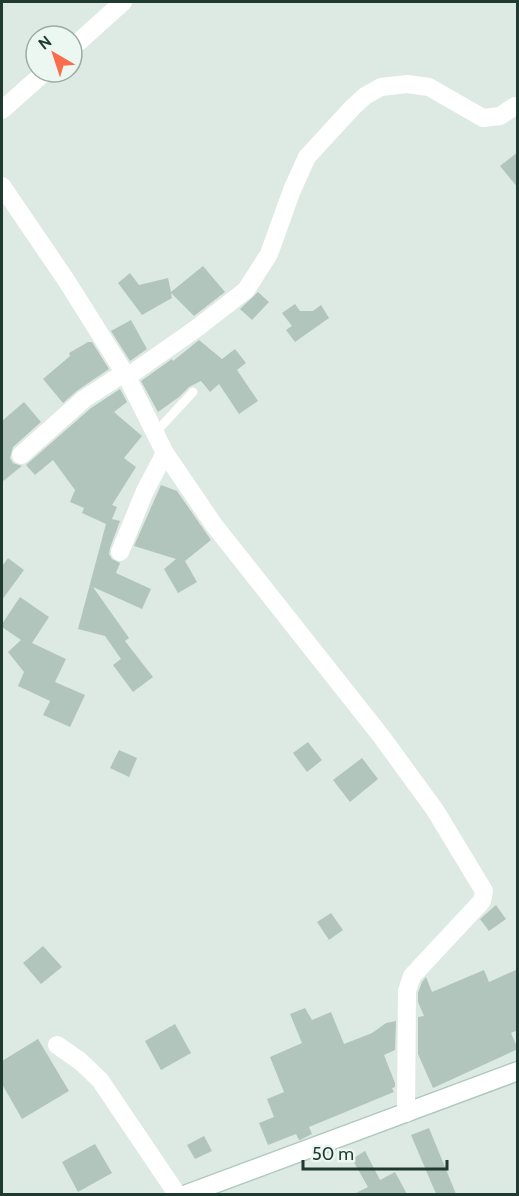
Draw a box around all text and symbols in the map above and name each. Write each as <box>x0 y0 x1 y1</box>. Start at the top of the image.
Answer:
north arrow <box>24 24 84 84</box>
text: N <box>35 32 55 54</box>
scale bar <box>303 1133 447 1171</box>
text: 50 m <box>312 1143 354 1165</box>

